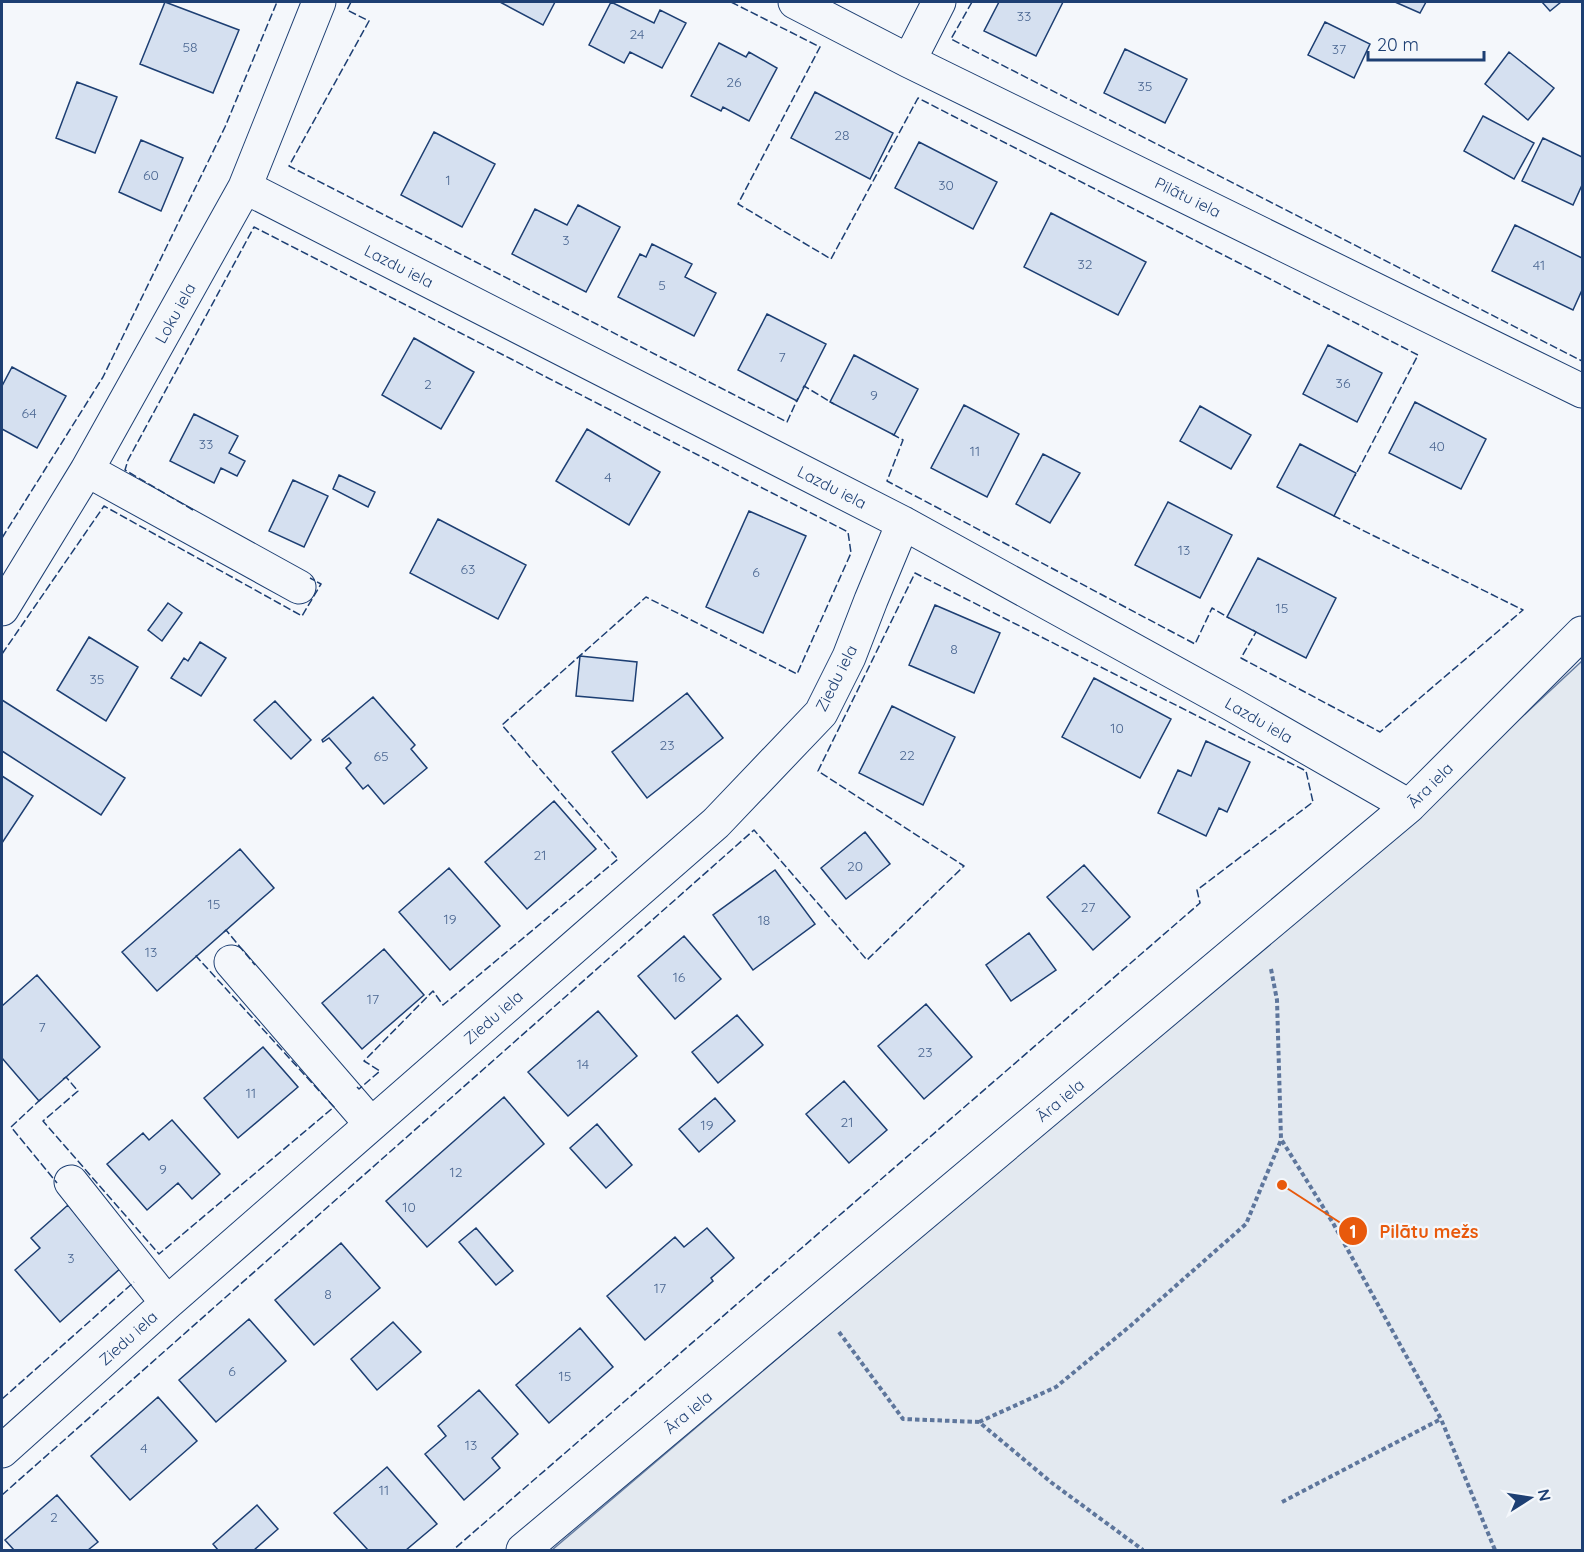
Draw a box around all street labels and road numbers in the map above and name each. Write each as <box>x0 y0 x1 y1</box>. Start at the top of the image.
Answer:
street label: Pilātu iela <box>1152 172 1224 222</box>
street label: Lazdu iela <box>361 240 437 292</box>
street label: Loku iela <box>150 279 200 347</box>
street label: Lazdu iela <box>794 461 870 513</box>
street label: Ziedu iela <box>811 641 861 715</box>
street label: Lazdu iela <box>1222 693 1296 747</box>
street label: Āra iela <box>1403 758 1457 812</box>
street label: Ziedu iela <box>459 986 527 1048</box>
street label: Āra iela <box>1032 1074 1088 1126</box>
street label: Ziedu iela <box>95 1306 161 1370</box>
street label: Āra iela <box>660 1386 716 1438</box>

